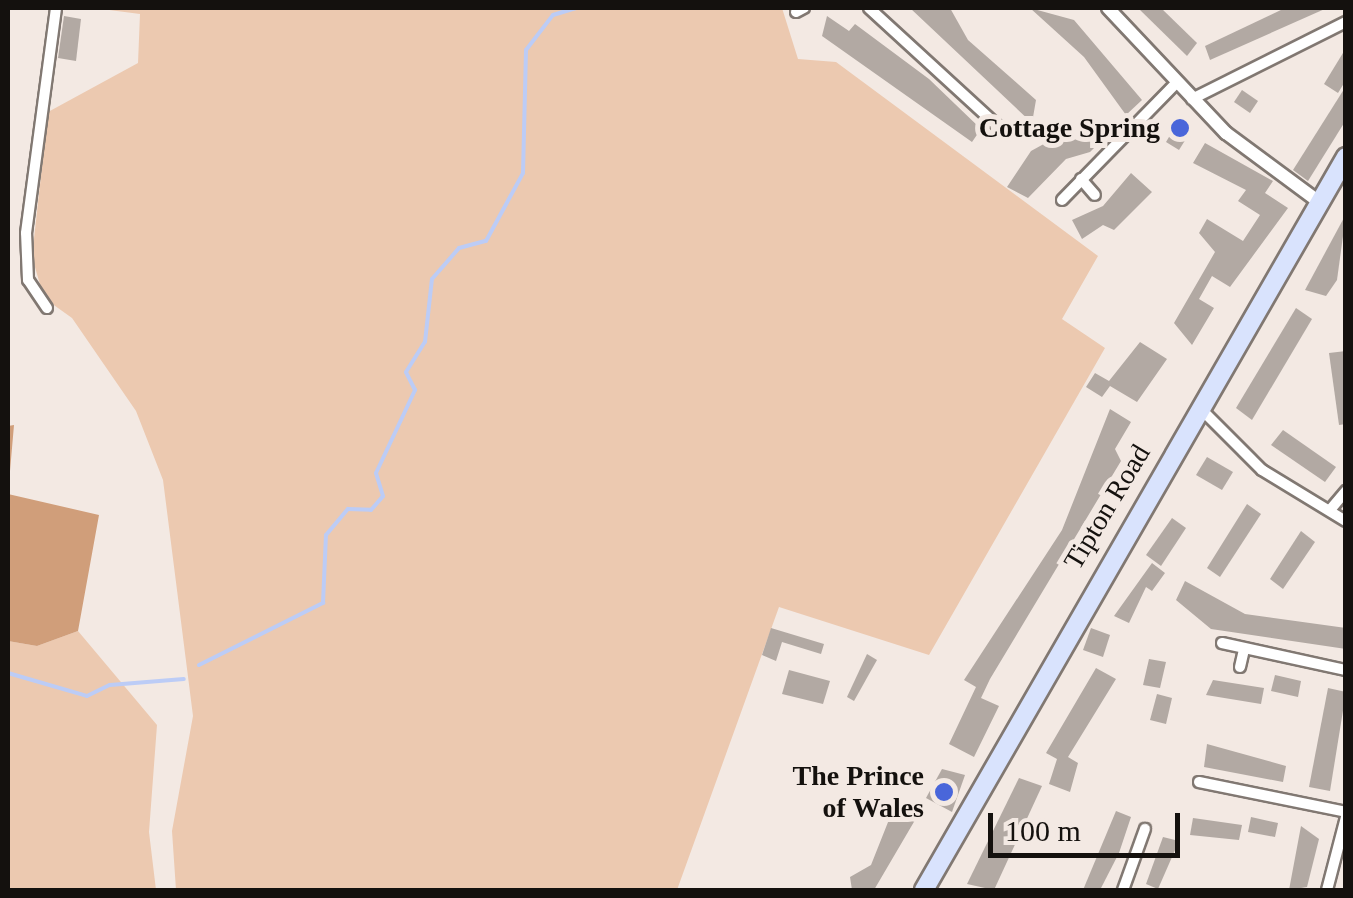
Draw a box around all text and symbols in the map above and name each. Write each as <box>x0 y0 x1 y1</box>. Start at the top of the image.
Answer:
place label: Cottage Spring <box>979 111 1160 145</box>
marker: Cottage Spring <box>1169 117 1191 139</box>
street label: Tipton Road <box>1057 438 1157 576</box>
place label: The Prince of Wales <box>793 759 924 825</box>
marker: The Prince of Wales <box>933 781 955 803</box>
scale bar <box>993 793 1186 855</box>
text: 100 m <box>1005 814 1081 847</box>

